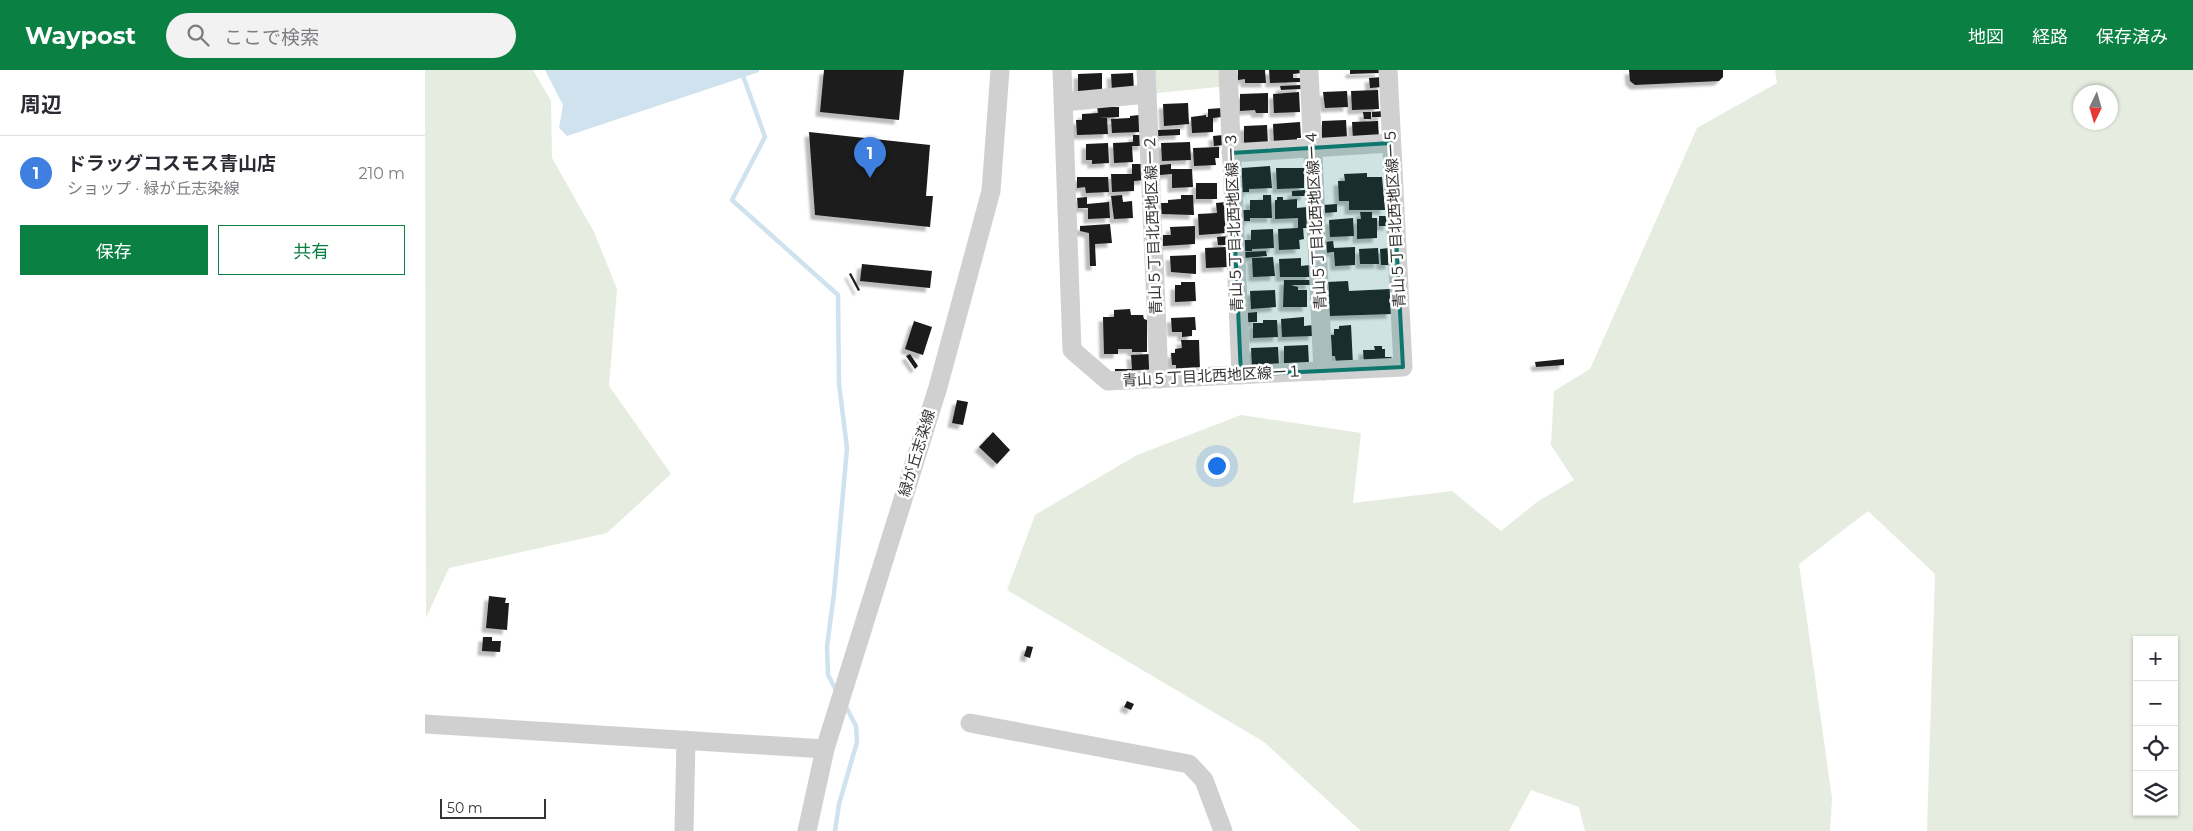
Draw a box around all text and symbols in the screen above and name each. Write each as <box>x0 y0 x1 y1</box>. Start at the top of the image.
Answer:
search box <box>166 13 516 58</box>
text: Waypost <box>25 21 136 50</box>
icon: search <box>184 21 212 49</box>
text: ここで検索 <box>224 26 319 49</box>
text: 地図 <box>1968 26 2004 48</box>
text: 経路 <box>2032 26 2068 48</box>
text: 保存済み <box>2096 26 2168 48</box>
north arrow <box>2073 85 2118 130</box>
text: 周辺 <box>20 92 62 117</box>
street label: 青山５丁目北西地区線ー５ <box>1380 128 1409 308</box>
street label: 青山５丁目北西地区線ー４ <box>1301 130 1330 310</box>
street label: 青山５丁目北西地区線ー３ <box>1221 132 1246 312</box>
street label: 青山５丁目北西地区線ー２ <box>1140 135 1165 315</box>
pin: 1 <box>854 137 886 178</box>
text: ドラッグコスモス青山店 <box>67 152 276 175</box>
text: 1 <box>33 164 39 183</box>
text: 210 m <box>358 164 405 183</box>
text: ショップ · 緑が丘志染線 <box>67 179 239 198</box>
button: 保存 <box>20 225 208 275</box>
button: 共有 <box>218 225 405 275</box>
street label: 青山５丁目北西地区線ー１ <box>1122 361 1302 390</box>
street label: 緑が丘志染線 <box>894 407 939 499</box>
your location <box>1204 453 1230 479</box>
map controls <box>2133 636 2178 816</box>
button: + <box>2133 636 2178 681</box>
button: − <box>2133 681 2178 726</box>
button: locate <box>2133 726 2178 771</box>
button: layers <box>2133 771 2178 816</box>
scale bar <box>440 796 546 819</box>
text: 50 m <box>447 799 483 817</box>

